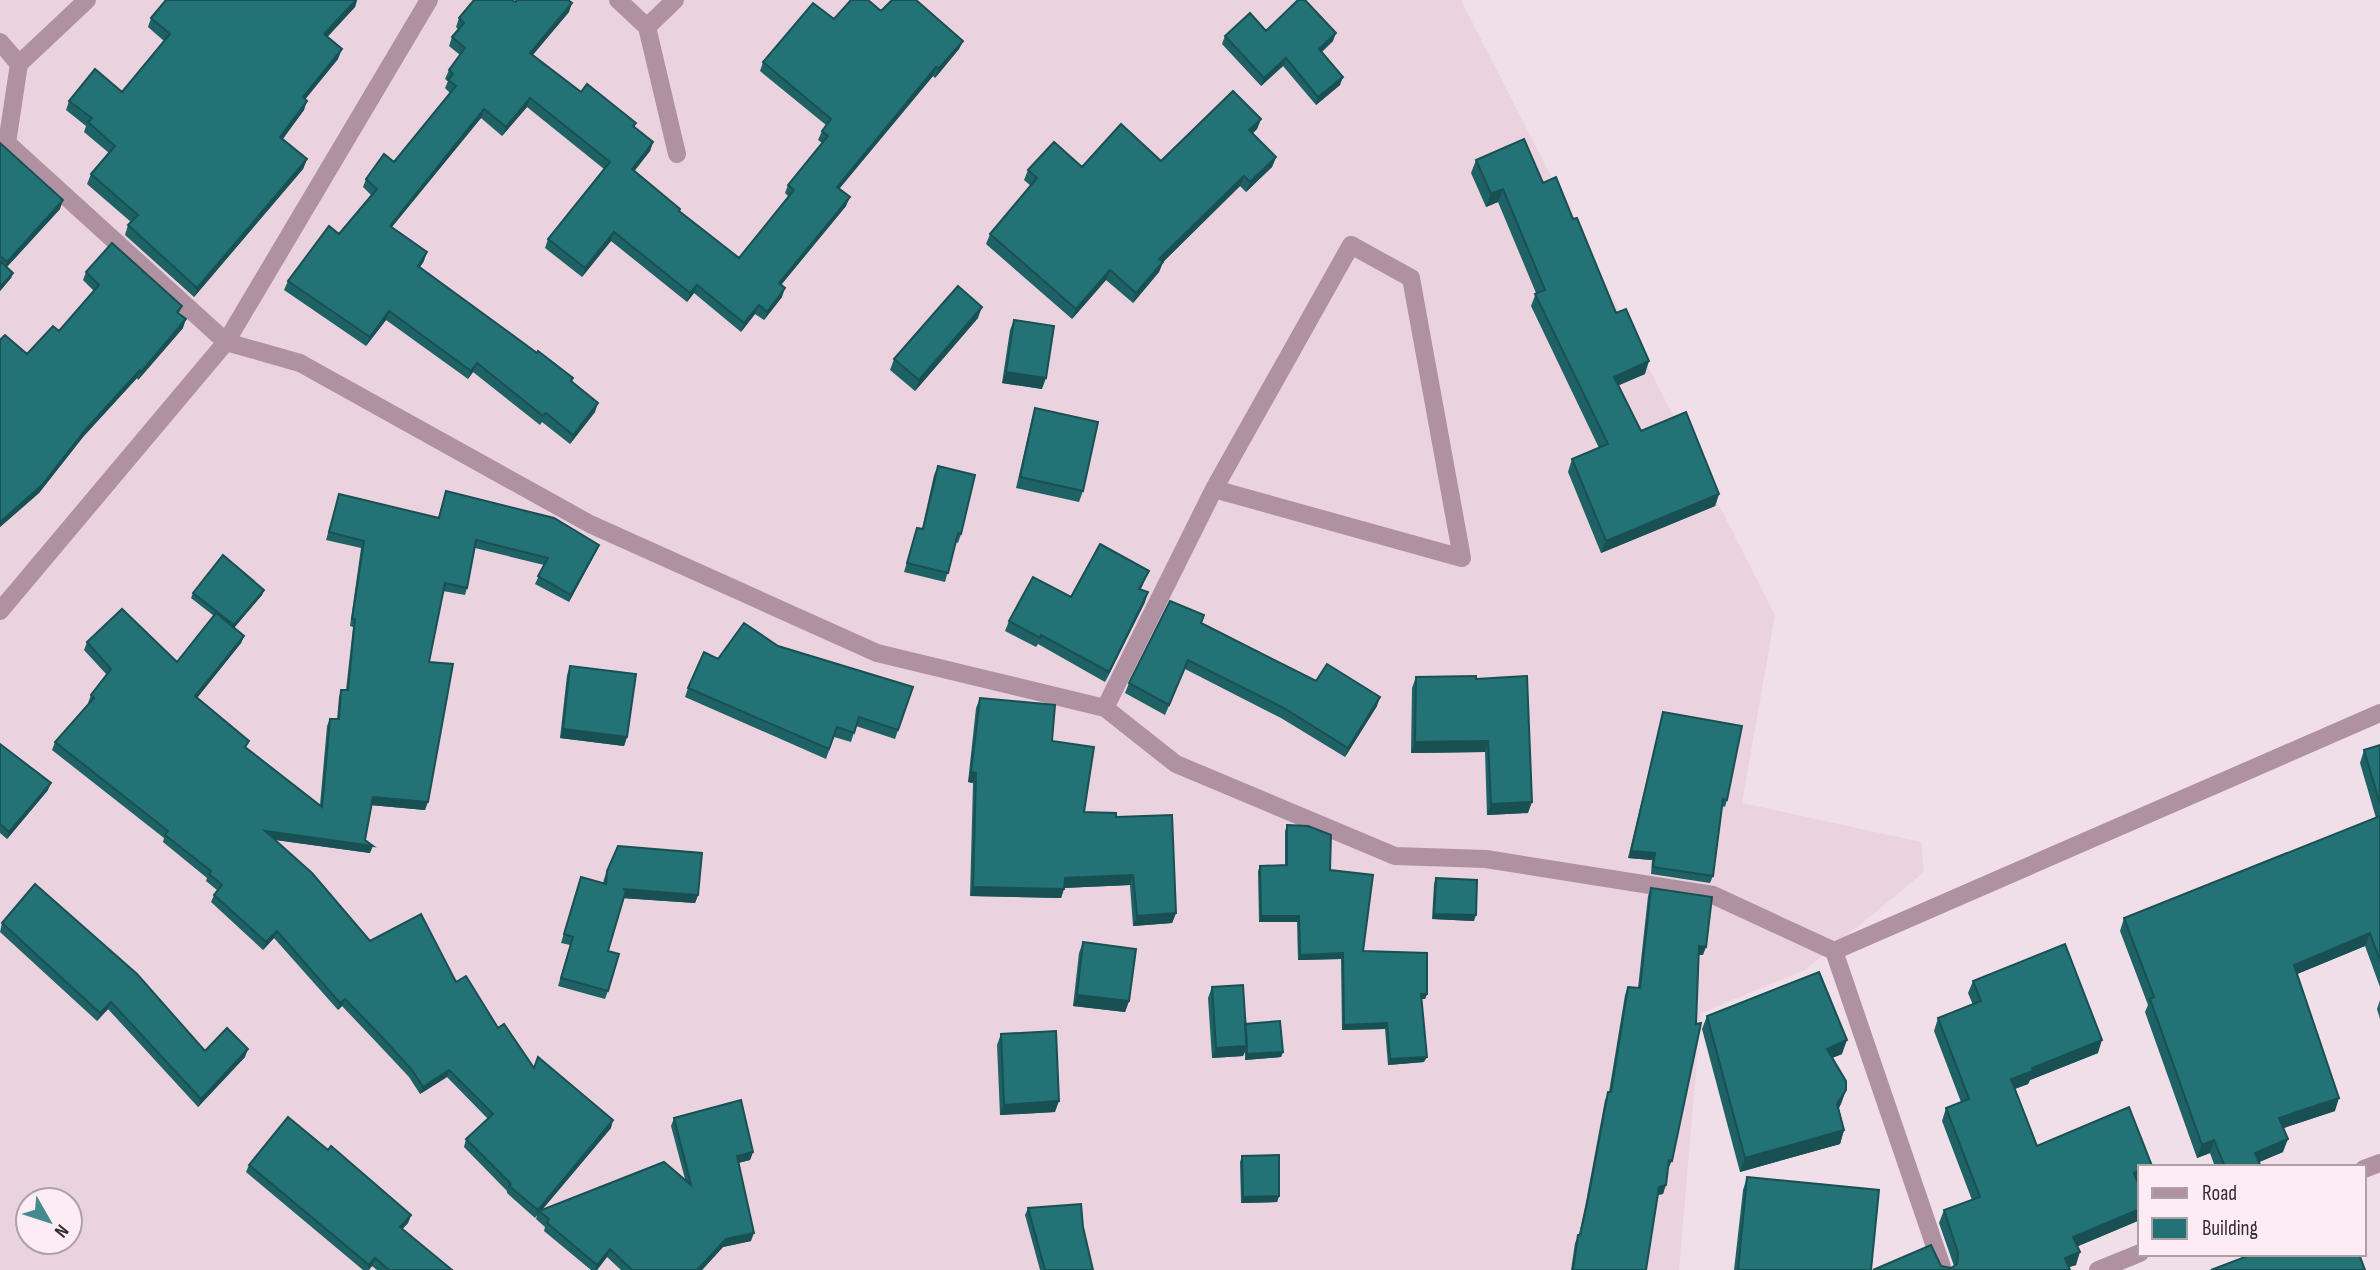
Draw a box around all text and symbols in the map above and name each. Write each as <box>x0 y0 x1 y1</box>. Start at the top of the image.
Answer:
legend <box>2138 1165 2366 1256</box>
text: Road <box>2202 1181 2237 1206</box>
north arrow <box>14 1186 84 1256</box>
text: Building <box>2202 1216 2258 1241</box>
text: N <box>49 1220 73 1242</box>

